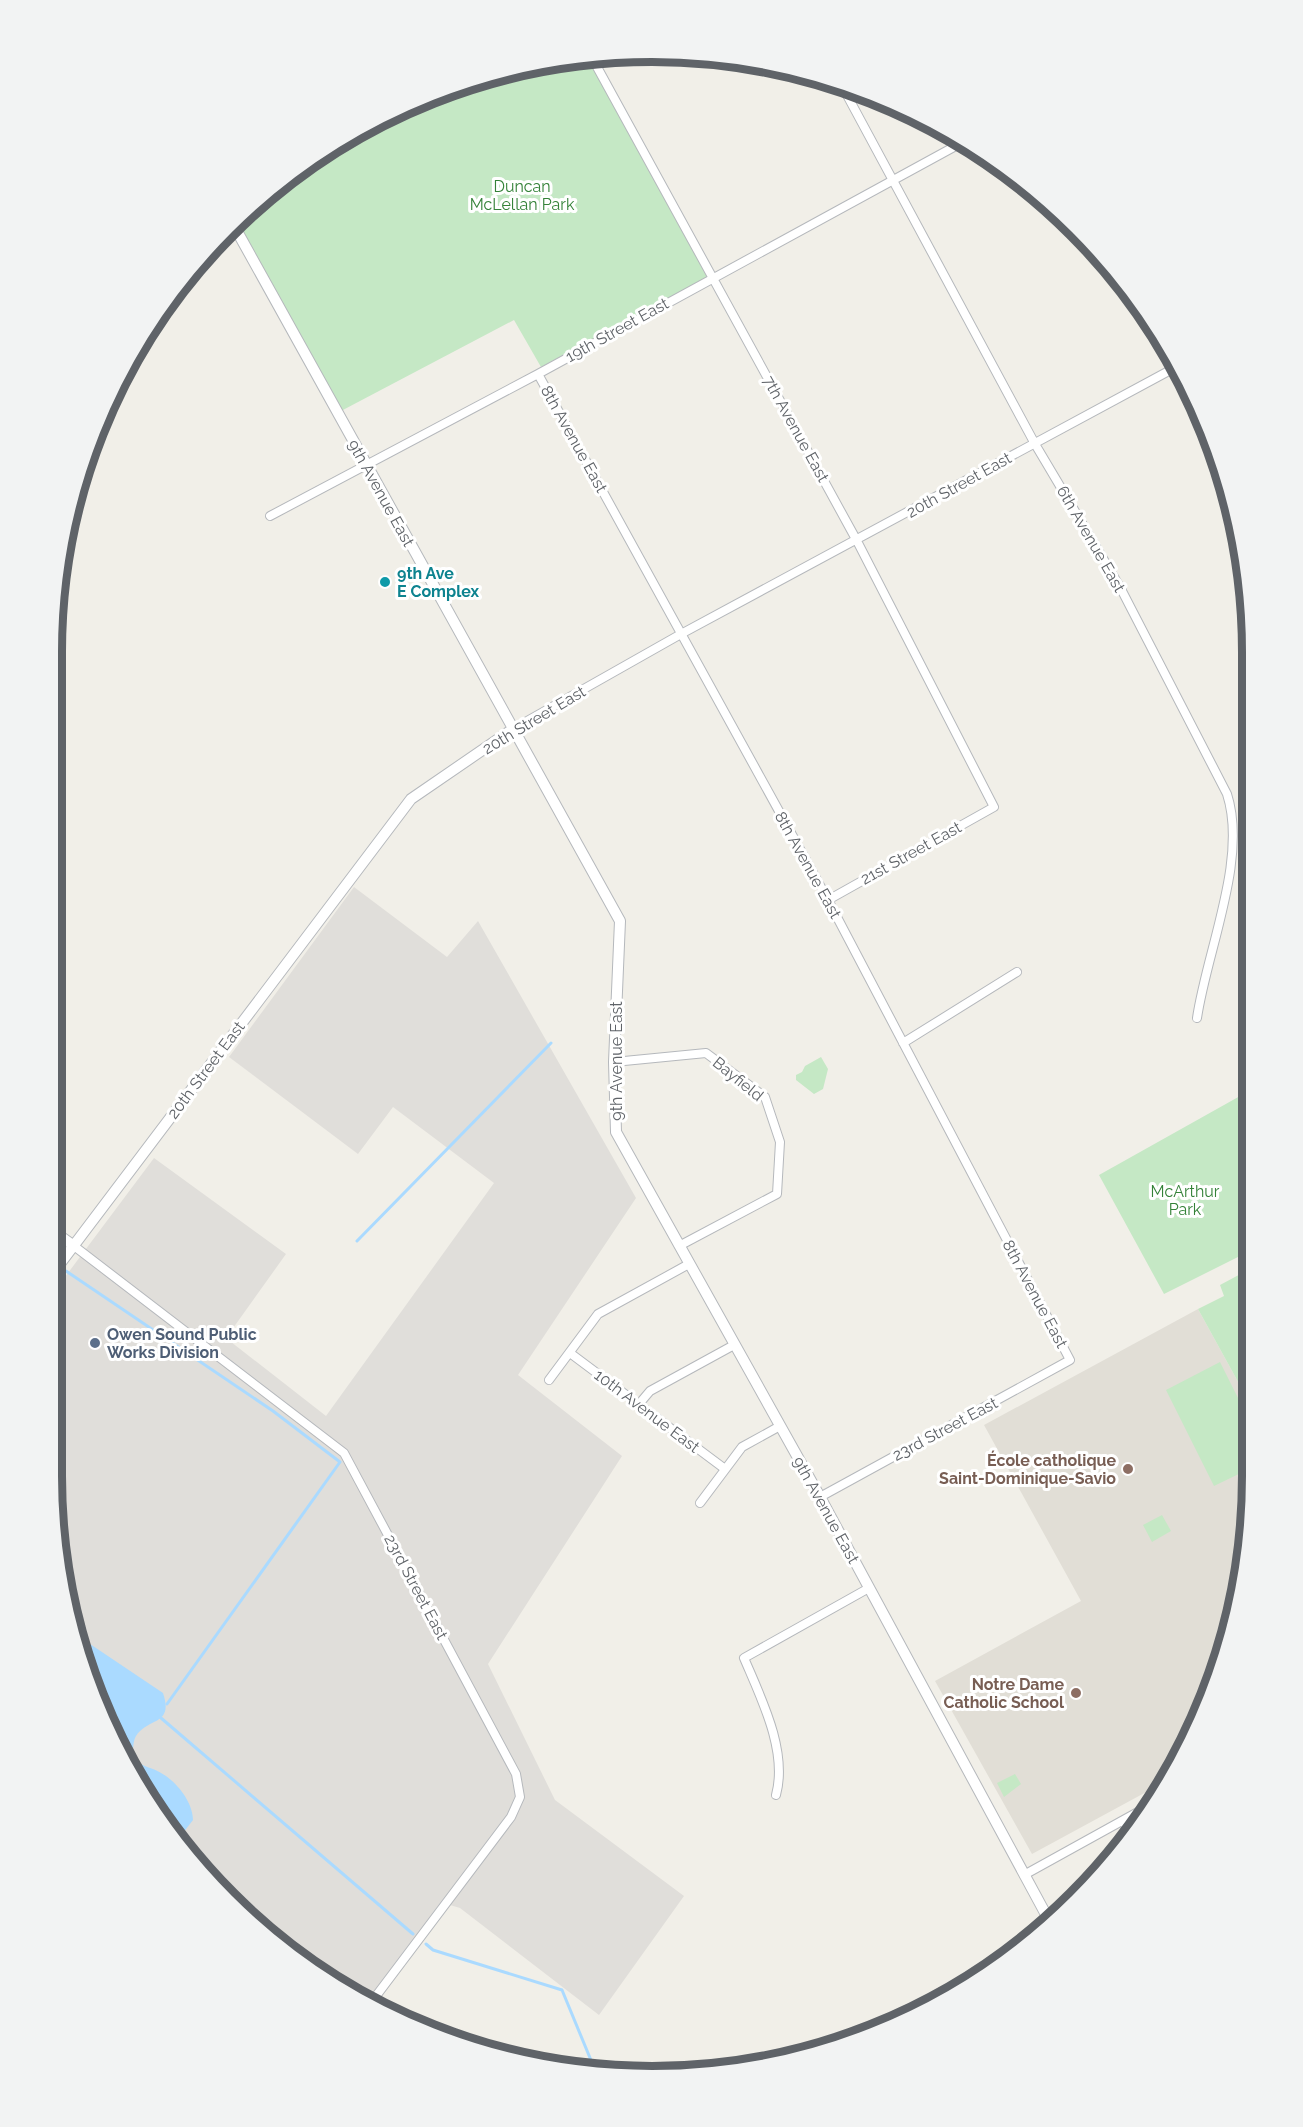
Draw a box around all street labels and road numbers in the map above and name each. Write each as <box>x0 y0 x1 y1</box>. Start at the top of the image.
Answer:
street label: 19th Street East <box>562 294 672 366</box>
street label: 7th Avenue East <box>759 373 833 486</box>
street label: 8th Avenue East <box>537 382 612 496</box>
street label: 9th Avenue East <box>344 436 419 550</box>
street label: 20th Street East <box>903 448 1015 522</box>
street label: 6th Avenue East <box>1053 482 1129 596</box>
street label: 20th Street East <box>479 681 590 758</box>
street label: 8th Avenue East <box>771 808 846 922</box>
street label: 21st Street East <box>857 817 965 889</box>
street label: 9th Avenue East <box>607 1001 626 1121</box>
street label: 20th Street East <box>163 1017 249 1122</box>
street label: Bayfield <box>709 1053 767 1105</box>
street label: 8th Avenue East <box>999 1237 1072 1352</box>
street label: 10th Avenue East <box>591 1365 704 1457</box>
street label: 23rd Street East <box>889 1393 1001 1465</box>
street label: 9th Avenue East <box>789 1453 864 1567</box>
street label: 23rd Street East <box>380 1531 452 1643</box>

